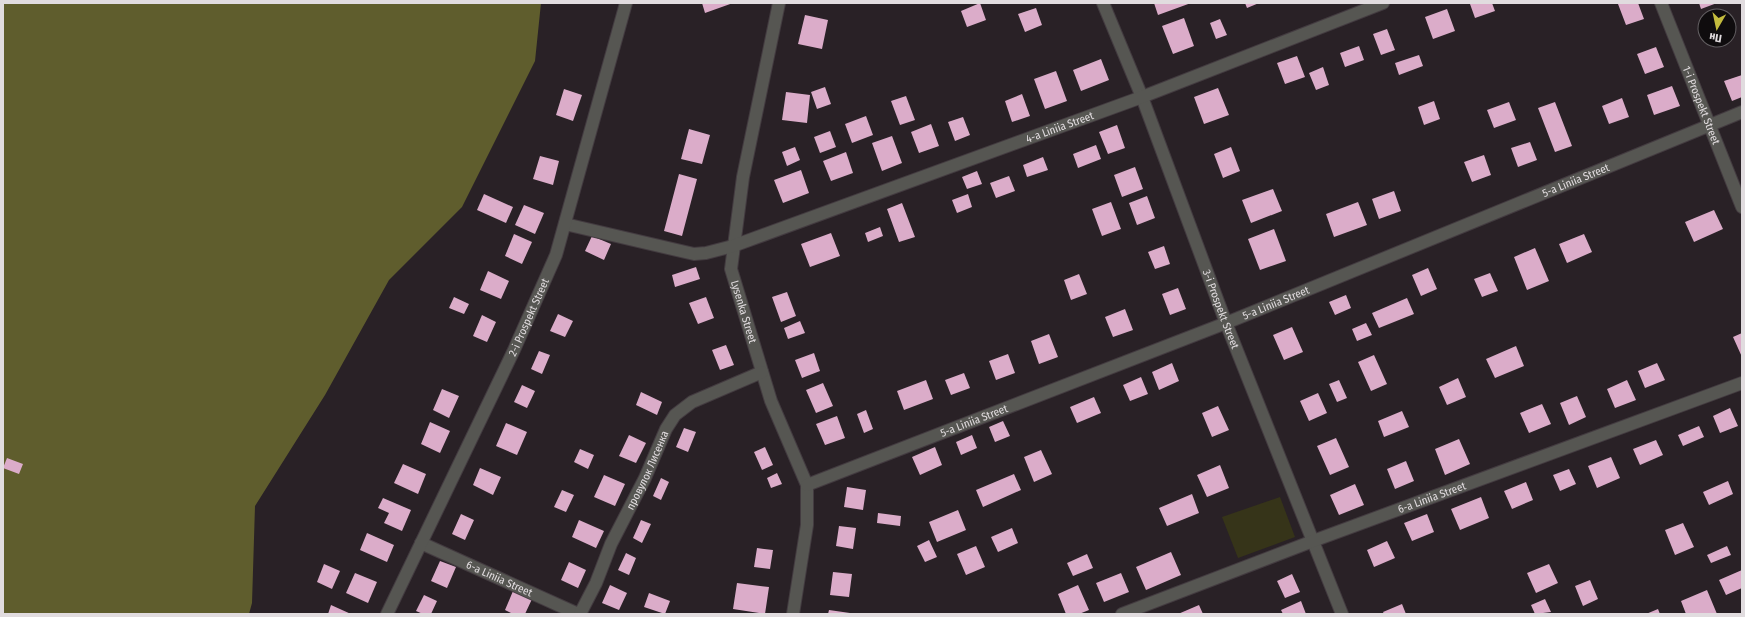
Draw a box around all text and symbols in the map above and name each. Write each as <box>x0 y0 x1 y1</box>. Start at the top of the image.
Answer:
north arrow <box>1697 8 1737 48</box>
text: Пн <box>1708 30 1723 45</box>
street label: 1-i Prospekt Street <box>1680 64 1723 147</box>
street label: 4-a Liniia Street <box>1024 109 1096 145</box>
street label: 5-a Liniia Street <box>1540 160 1611 199</box>
street label: 3-i Prospekt Street <box>1200 268 1242 351</box>
street label: 2-i Prospekt Street <box>506 276 552 358</box>
street label: Lysenka Street <box>728 279 760 345</box>
street label: 5-a Liniia Street <box>1240 283 1311 322</box>
street label: 5-a Liniia Street <box>938 401 1010 439</box>
street label: провулок Лисенка <box>623 429 671 512</box>
street label: 6-a Liniia Street <box>1396 479 1468 516</box>
street label: 6-a Liniia Street <box>464 558 535 599</box>

